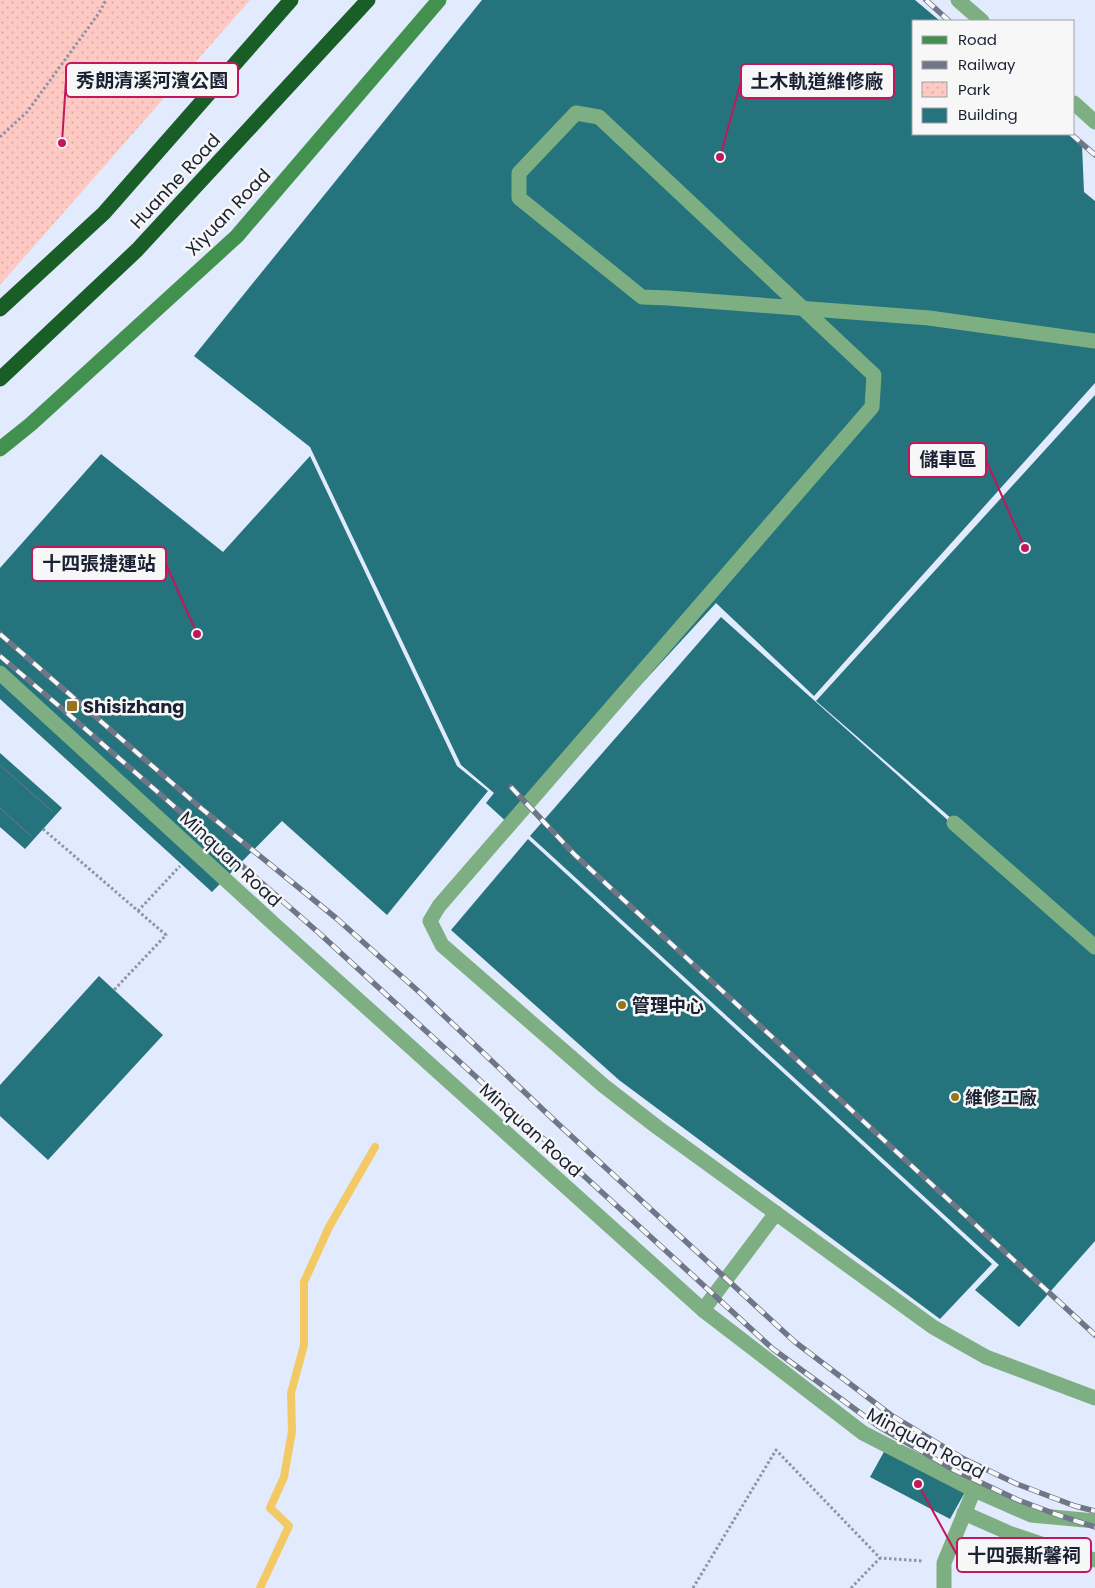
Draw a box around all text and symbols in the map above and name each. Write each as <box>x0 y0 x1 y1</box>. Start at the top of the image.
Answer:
legend <box>912 20 1075 135</box>
text: Road <box>958 29 997 50</box>
text: Railway <box>958 54 1016 75</box>
callout: 秀朗清溪河濱公園 <box>66 63 238 97</box>
callout: 土木軌道維修廠 <box>741 64 894 98</box>
text: 秀朗清溪河濱公園 <box>76 67 228 94</box>
text: 土木軌道維修廠 <box>750 68 884 95</box>
text: Park <box>958 79 990 100</box>
text: Building <box>958 104 1018 125</box>
street label: Huanhe Road <box>124 128 226 234</box>
street label: Xiyuan Road <box>180 163 276 261</box>
callout: 儲車區 <box>909 443 986 477</box>
text: 儲車區 <box>919 446 977 473</box>
callout: 十四張捷運站 <box>32 547 166 581</box>
text: 十四張捷運站 <box>42 550 156 577</box>
place label: Shisizhang <box>83 694 185 719</box>
marker: Shisizhang <box>65 699 79 713</box>
street label: Minquan Road <box>175 805 287 913</box>
place label: 管理中心 <box>632 993 704 1018</box>
marker: 管理中心 <box>616 999 628 1011</box>
street label: Minquan Road <box>474 1077 588 1183</box>
place label: 維修工廠 <box>965 1085 1037 1110</box>
marker: 維修工廠 <box>949 1091 961 1103</box>
street label: Minquan Road <box>863 1401 989 1485</box>
callout: 十四張斯馨祠 <box>957 1538 1091 1572</box>
text: 十四張斯馨祠 <box>967 1542 1081 1569</box>

